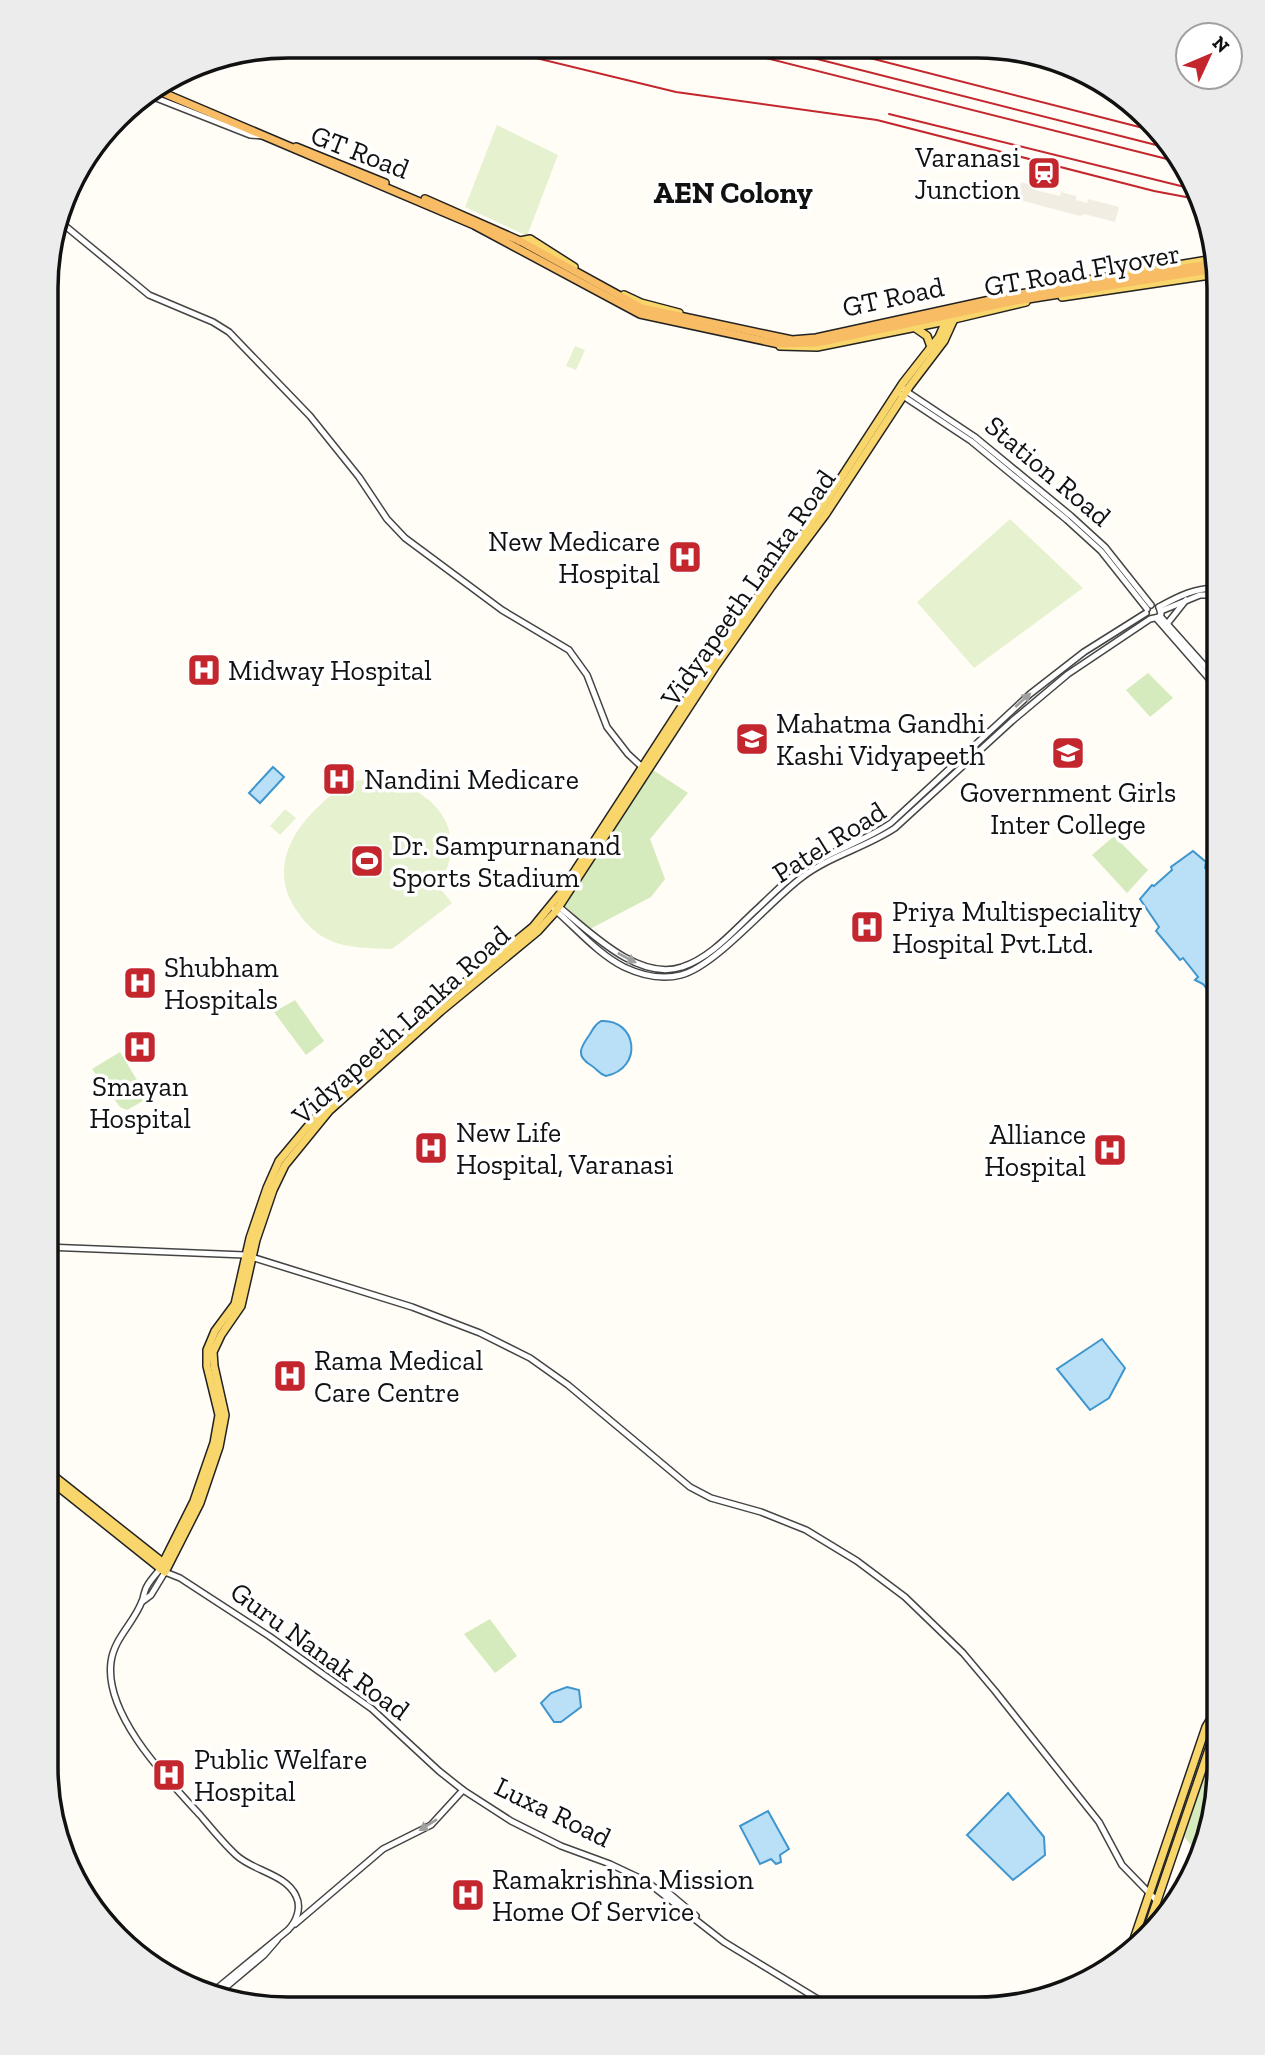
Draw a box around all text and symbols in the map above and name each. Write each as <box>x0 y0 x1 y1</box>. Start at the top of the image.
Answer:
north arrow <box>1174 21 1244 91</box>
text: N <box>1208 31 1234 58</box>
street label: GT Road <box>306 118 414 186</box>
place label: Varanasi Junction <box>914 141 1020 206</box>
station icon: Varanasi Junction <box>1025 154 1063 192</box>
district label: AEN Colony <box>653 175 813 211</box>
street label: GT Road Flyover <box>981 237 1183 303</box>
street label: GT Road <box>839 270 947 324</box>
street label: Station Road <box>978 409 1118 533</box>
street label: Vidyapeeth Lanka Road <box>653 463 842 714</box>
place label: New Medicare Hospital <box>488 525 660 590</box>
hospital icon: New Medicare Hospital <box>666 538 704 576</box>
hospital icon: Midway Hospital <box>185 651 223 689</box>
place label: Midway Hospital <box>228 654 432 687</box>
one-way arrow <box>1014 693 1031 709</box>
place label: Mahatma Gandhi Kashi Vidyapeeth <box>776 707 986 772</box>
school or university icon: Mahatma Gandhi Kashi Vidyapeeth <box>733 720 771 758</box>
school or university icon: Government Girls Inter College <box>1049 734 1087 772</box>
hospital icon: Nandini Medicare <box>320 760 358 798</box>
place label: Nandini Medicare <box>364 763 579 796</box>
place label: Government Girls Inter College <box>960 776 1176 841</box>
street label: Patel Road <box>766 794 892 890</box>
place label: Dr. Sampurnanand Sports Stadium <box>392 829 621 894</box>
sports icon: Dr. Sampurnanand Sports Stadium <box>348 842 386 880</box>
place label: Priya Multispeciality Hospital Pvt.Ltd. <box>892 895 1143 960</box>
hospital icon: Priya Multispeciality Hospital Pvt.Ltd. <box>848 908 886 946</box>
street label: Vidyapeeth Lanka Road <box>285 918 517 1132</box>
place label: Shubham Hospitals <box>164 951 279 1016</box>
one-way arrow <box>618 952 637 964</box>
hospital icon: Shubham Hospitals <box>121 964 159 1002</box>
hospital icon: Smayan Hospital <box>121 1028 159 1066</box>
place label: Smayan Hospital <box>89 1070 191 1135</box>
place label: New Life Hospital, Varanasi <box>456 1116 674 1181</box>
place label: Alliance Hospital <box>984 1118 1086 1183</box>
hospital icon: New Life Hospital, Varanasi <box>412 1129 450 1167</box>
hospital icon: Alliance Hospital <box>1091 1131 1129 1169</box>
place label: Rama Medical Care Centre <box>314 1344 483 1409</box>
hospital icon: Rama Medical Care Centre <box>271 1357 309 1395</box>
street label: Guru Nanak Road <box>224 1575 416 1727</box>
place label: Public Welfare Hospital <box>194 1743 367 1808</box>
hospital icon: Public Welfare Hospital <box>150 1756 188 1794</box>
street label: Luxa Road <box>489 1770 617 1854</box>
one-way arrow <box>418 1819 437 1832</box>
place label: Ramakrishna Mission Home Of Service <box>492 1863 754 1928</box>
hospital icon: Ramakrishna Mission Home Of Service <box>449 1876 487 1914</box>

